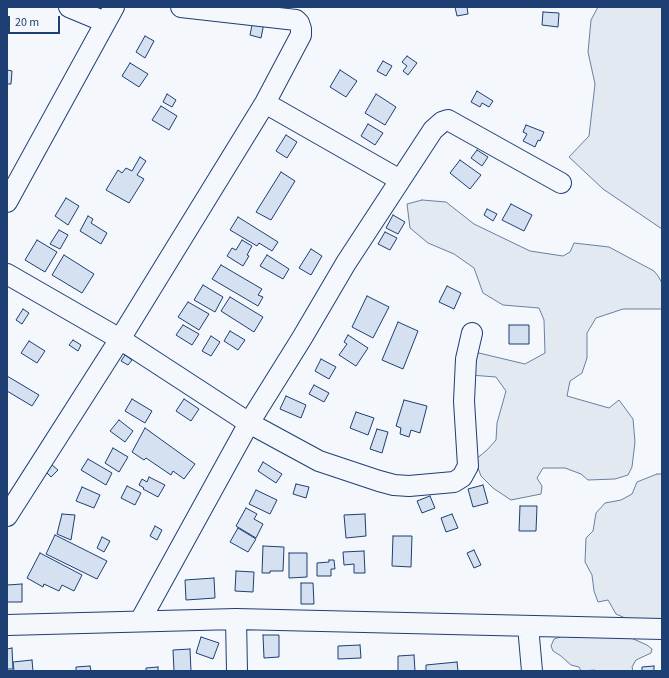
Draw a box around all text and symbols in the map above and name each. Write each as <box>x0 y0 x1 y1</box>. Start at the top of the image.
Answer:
scale bar <box>10 8 62 34</box>
text: 20 m <box>15 14 39 31</box>

